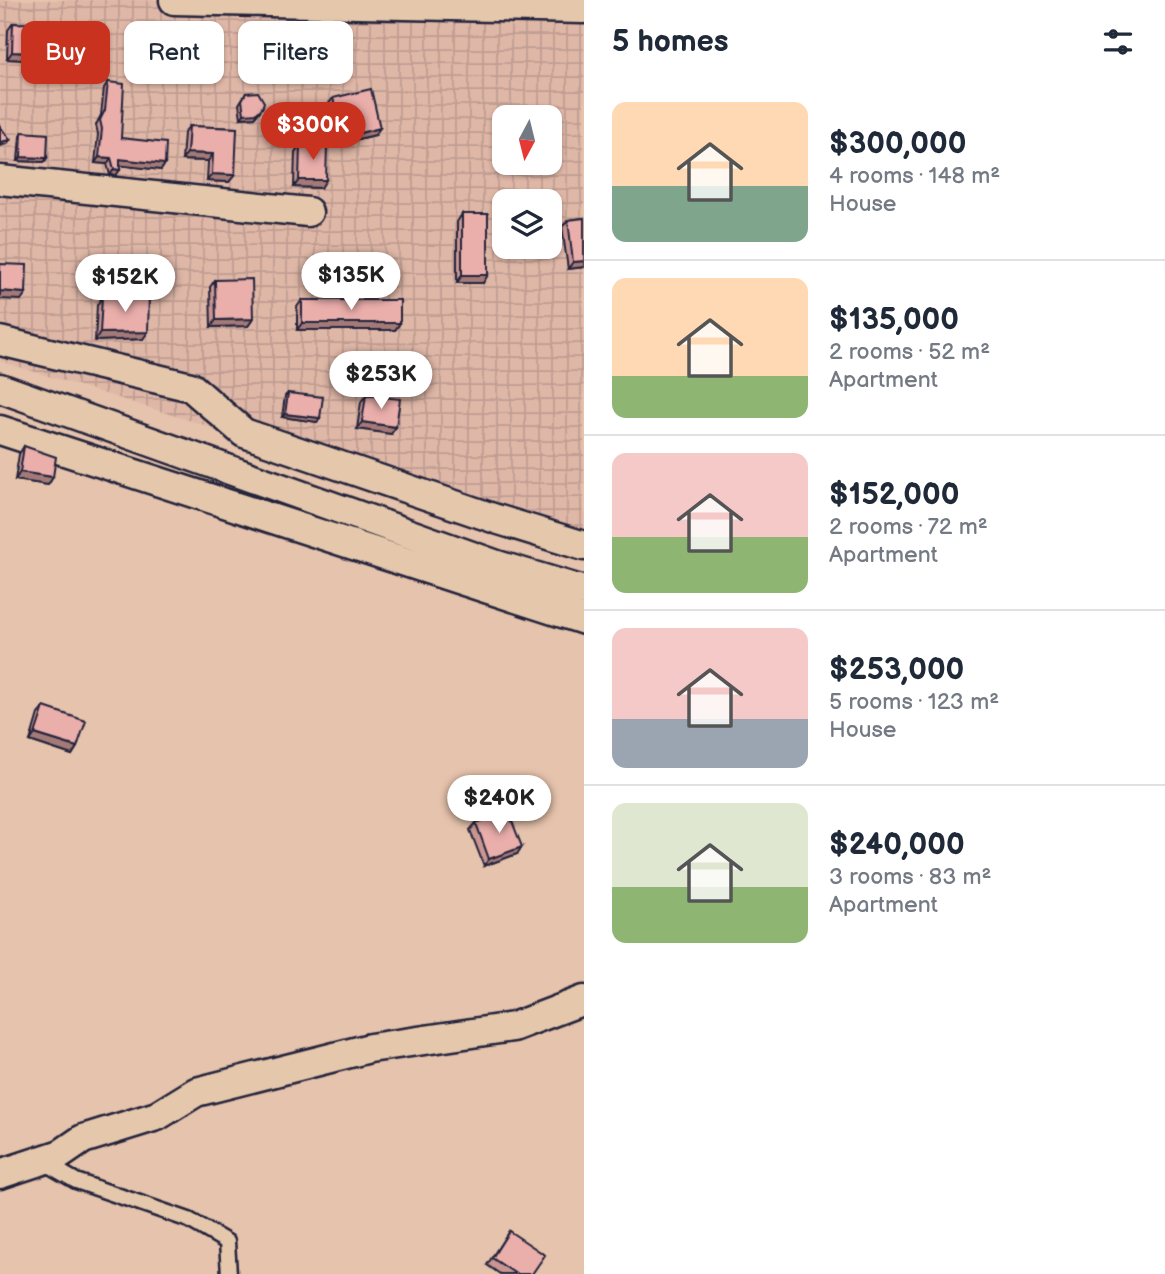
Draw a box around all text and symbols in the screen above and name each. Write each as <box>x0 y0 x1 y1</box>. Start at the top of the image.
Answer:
chip: Buy <box>21 21 110 84</box>
chip: Rent <box>124 21 224 84</box>
chip: Filters <box>238 21 353 84</box>
icon: filters <box>1099 23 1137 61</box>
text: 5 homes <box>612 24 729 60</box>
pin: $300K <box>264 102 362 162</box>
north arrow <box>492 105 562 175</box>
map controls <box>492 105 562 259</box>
text: $300K <box>277 111 349 139</box>
text: $300,000 <box>829 126 966 162</box>
icon: home <box>668 130 752 214</box>
text: 4 rooms · 148 m² <box>829 162 1000 190</box>
button: layers <box>492 189 562 259</box>
text: House <box>829 190 896 218</box>
pin: $135K <box>302 252 400 312</box>
pin: $152K <box>76 254 174 314</box>
text: $135K <box>317 261 385 289</box>
text: $152K <box>91 263 159 291</box>
text: $135,000 <box>829 302 959 338</box>
icon: home <box>668 306 752 390</box>
text: 2 rooms · 52 m² <box>829 338 990 366</box>
pin: $253K <box>332 352 430 411</box>
text: $253K <box>345 360 417 388</box>
text: Apartment <box>829 366 938 394</box>
text: $152,000 <box>829 477 959 513</box>
icon: home <box>668 481 752 565</box>
text: 2 rooms · 72 m² <box>829 513 988 541</box>
text: Apartment <box>829 541 938 569</box>
text: $253,000 <box>829 652 964 688</box>
icon: home <box>668 656 752 740</box>
text: 5 rooms · 123 m² <box>829 688 999 716</box>
text: House <box>829 716 896 744</box>
pin: $240K <box>450 776 548 835</box>
text: $240K <box>463 784 535 812</box>
text: $240,000 <box>829 827 965 863</box>
icon: home <box>668 831 752 915</box>
text: 3 rooms · 83 m² <box>829 863 991 891</box>
text: Apartment <box>829 891 938 919</box>

